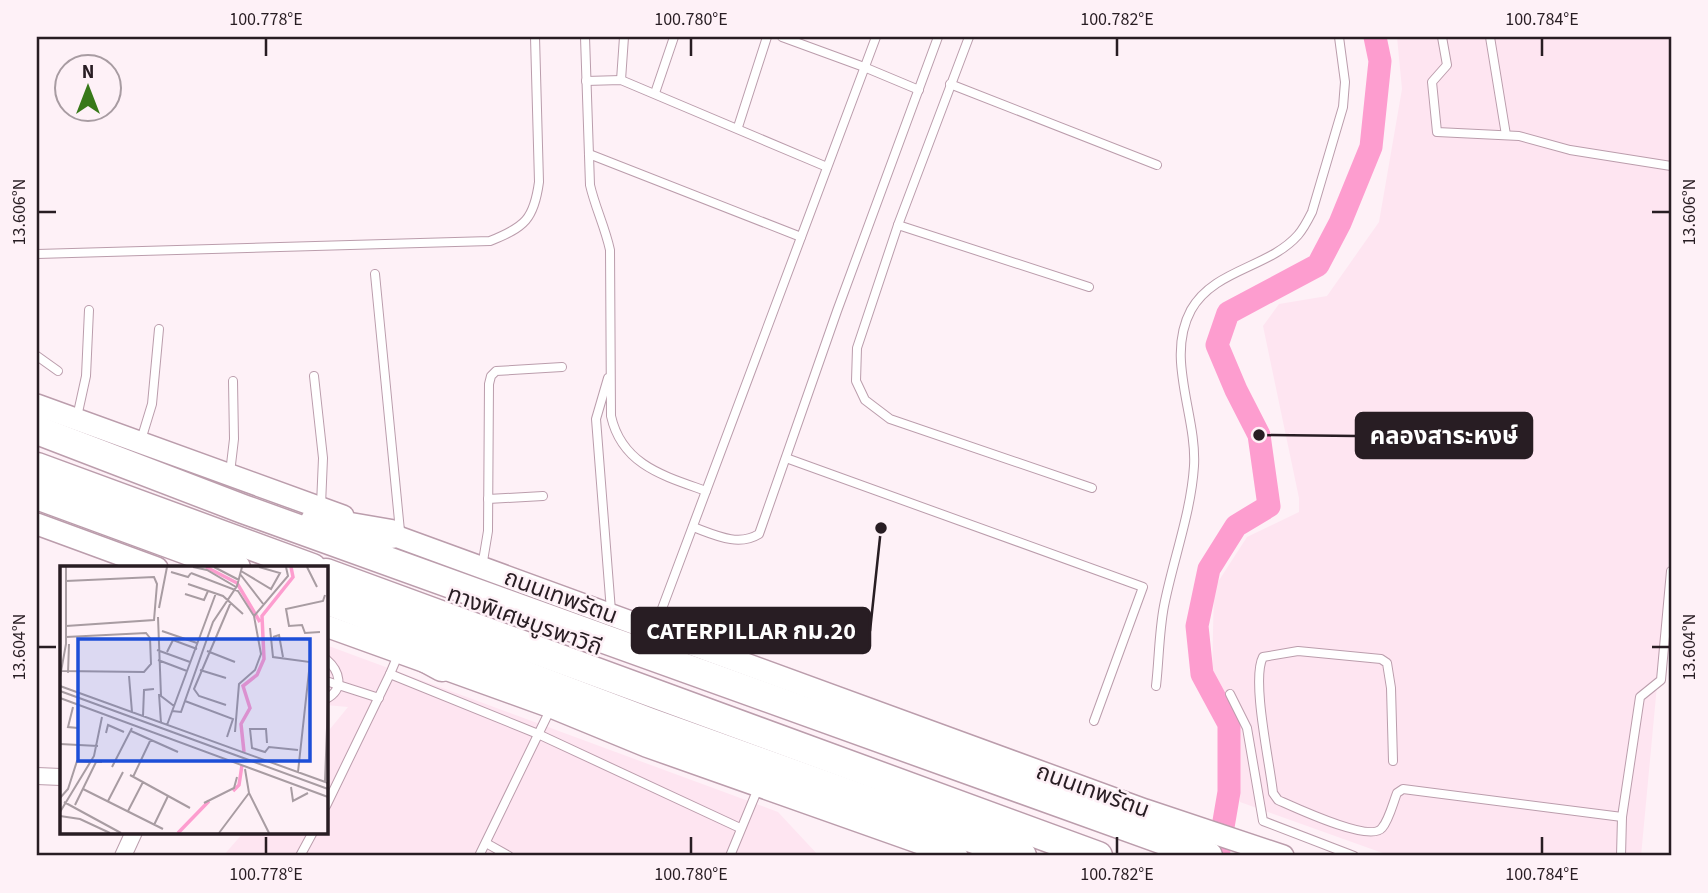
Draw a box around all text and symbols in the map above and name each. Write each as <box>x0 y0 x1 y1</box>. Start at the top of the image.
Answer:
text: 100.778°E <box>229 7 303 32</box>
text: 100.780°E <box>654 7 728 32</box>
text: 100.782°E <box>1080 7 1154 32</box>
text: 100.784°E <box>1505 7 1579 32</box>
north arrow <box>52 52 122 122</box>
text: N <box>82 59 94 86</box>
text: 13.606°N <box>7 179 32 245</box>
text: 13.606°N <box>1677 179 1702 245</box>
callout: คลองสาระหงษ์ <box>1356 413 1532 458</box>
text: คลองสาระหงษ์ <box>1370 419 1518 454</box>
street label: ถนนเทพรัตน <box>499 561 622 632</box>
inset map <box>60 566 327 834</box>
street label: ทางพิเศษบูรพาวิถี <box>443 577 607 664</box>
callout: CATERPILLAR กม.20 <box>632 608 870 653</box>
text: 13.604°N <box>7 614 32 680</box>
text: CATERPILLAR กม.20 <box>646 614 856 649</box>
text: 13.604°N <box>1677 614 1702 680</box>
street label: ถนนเทพรัตน <box>1031 755 1154 826</box>
text: 100.778°E <box>229 862 303 887</box>
text: 100.780°E <box>654 862 728 887</box>
text: 100.782°E <box>1080 862 1154 887</box>
text: 100.784°E <box>1505 862 1579 887</box>

